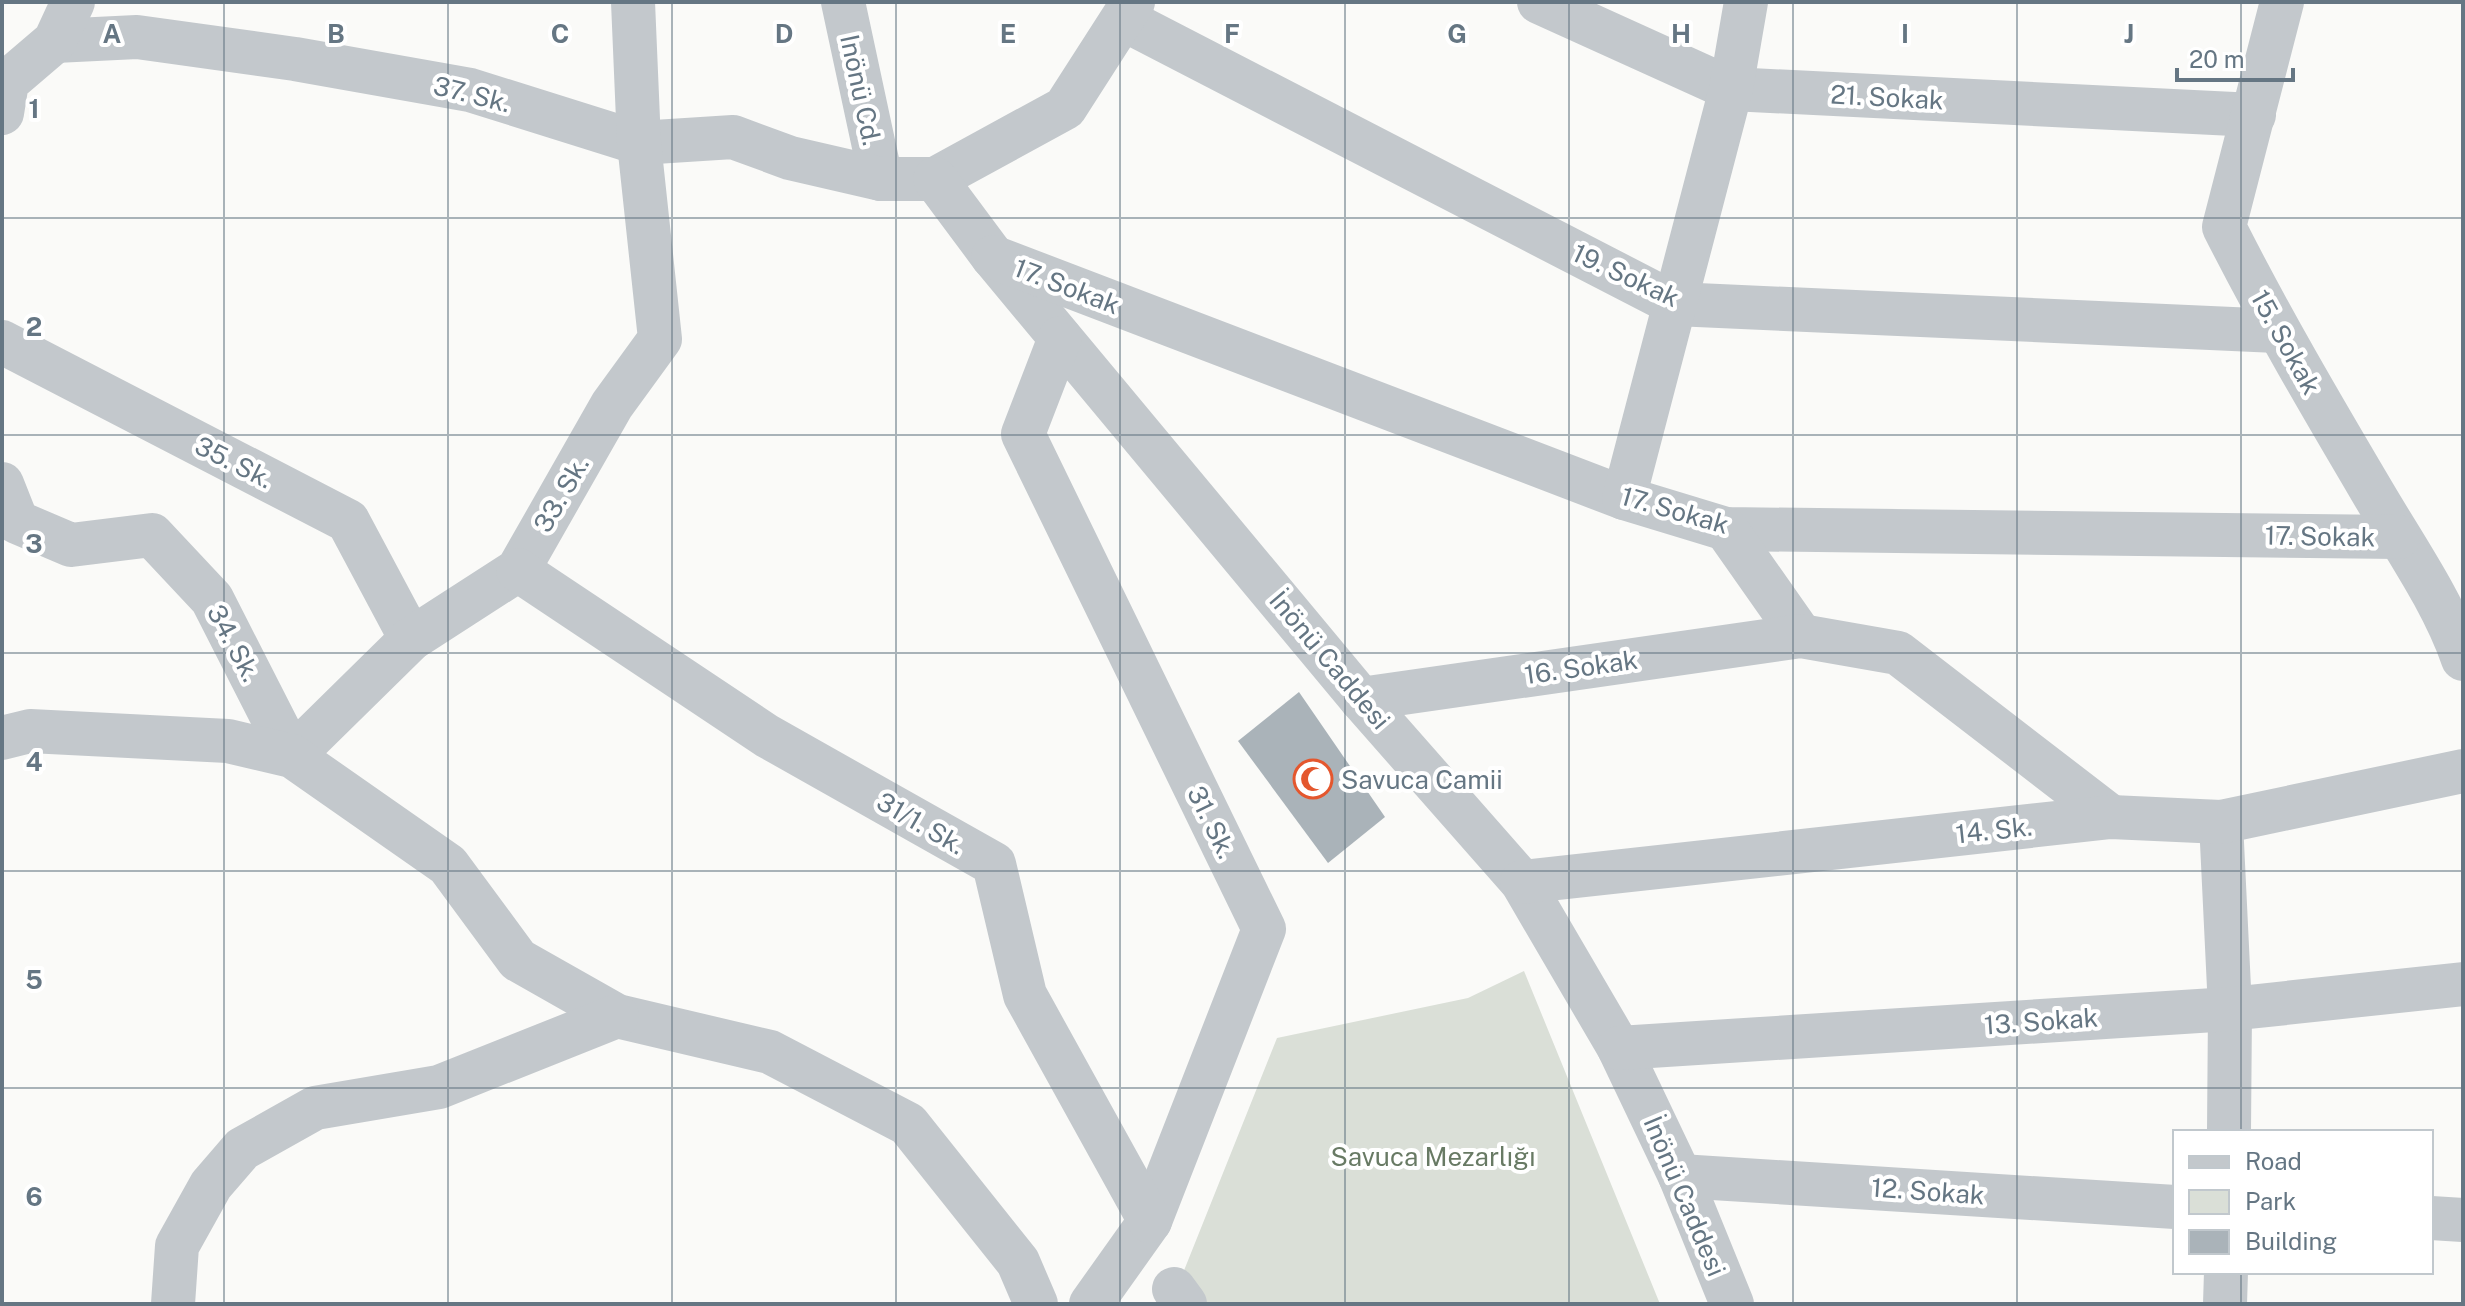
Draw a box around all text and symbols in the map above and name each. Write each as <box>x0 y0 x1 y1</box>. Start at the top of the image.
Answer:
text: A <box>103 18 122 49</box>
text: B <box>327 18 345 49</box>
text: C <box>551 18 569 49</box>
text: D <box>775 18 793 49</box>
text: E <box>1000 18 1016 49</box>
text: F <box>1224 18 1240 49</box>
text: G <box>1447 18 1467 49</box>
text: H <box>1671 18 1691 49</box>
text: I <box>1901 18 1909 49</box>
text: J <box>2124 18 2134 49</box>
street label: Inönü Cd. <box>834 32 888 148</box>
scale bar <box>2177 32 2293 82</box>
text: 20 m <box>2189 45 2245 73</box>
street label: 37. Sk. <box>430 69 514 119</box>
street label: 21. Sokak <box>1830 79 1944 115</box>
text: 1 <box>28 93 40 124</box>
street label: 19. Sokak <box>1568 237 1684 313</box>
street label: 17. Sokak <box>1010 252 1124 320</box>
street label: 15. Sokak <box>2245 284 2327 400</box>
text: 2 <box>26 311 42 342</box>
street label: 35. Sk. <box>190 429 278 495</box>
street label: 33. Sk. <box>527 451 595 537</box>
street label: 17. Sokak <box>1618 480 1732 540</box>
street label: 17. Sokak <box>2265 520 2375 552</box>
text: 3 <box>25 528 43 559</box>
street label: İnönü Caddesi <box>1263 585 1397 735</box>
street label: 34. Sk. <box>201 599 267 687</box>
street label: 16. Sokak <box>1522 644 1640 690</box>
text: 4 <box>25 746 43 777</box>
mosque icon: Savuca Camii <box>1292 758 1334 800</box>
place label: Savuca Camii <box>1341 764 1503 795</box>
street label: 31. Sk. <box>1181 781 1243 863</box>
street label: 31/1. Sk. <box>871 785 971 861</box>
street label: 14. Sk. <box>1954 811 2034 849</box>
text: 5 <box>25 964 43 995</box>
street label: 13. Sokak <box>1983 1002 2099 1040</box>
street label: İnönü Caddesi <box>1637 1111 1733 1281</box>
legend <box>2173 1130 2433 1274</box>
park label: Savuca Mezarlığı <box>1330 1141 1536 1172</box>
text: Road <box>2245 1147 2302 1175</box>
street label: 12. Sokak <box>1870 1172 1986 1210</box>
text: 6 <box>25 1181 43 1212</box>
text: Park <box>2245 1187 2296 1215</box>
text: Building <box>2245 1227 2337 1255</box>

